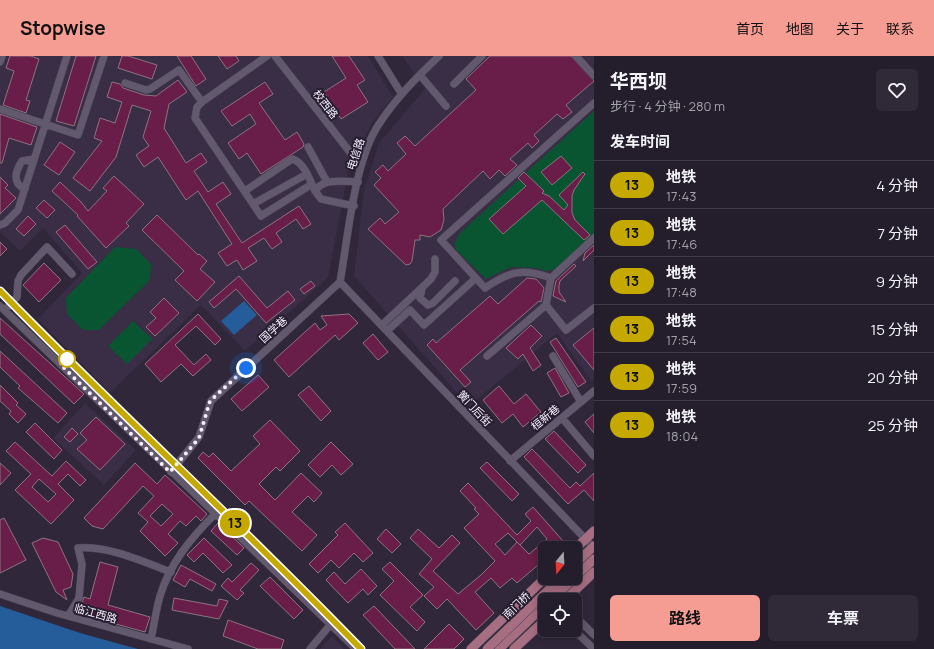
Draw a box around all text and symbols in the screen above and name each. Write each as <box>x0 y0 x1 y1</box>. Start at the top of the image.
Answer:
text: Stopwise <box>20 15 106 41</box>
text: 首页 <box>736 19 764 38</box>
text: 地图 <box>786 19 814 38</box>
text: 关于 <box>836 19 864 38</box>
text: 联系 <box>886 19 914 38</box>
text: 华西坝 <box>610 68 667 94</box>
button: heart <box>876 69 918 111</box>
street label: 校西路 <box>310 86 342 122</box>
text: 步行 · 4 分钟 · 280 m <box>610 97 725 115</box>
text: 发车时间 <box>610 131 670 152</box>
street label: 电信路 <box>343 136 367 172</box>
text: 地铁 <box>666 166 696 187</box>
text: 13 <box>625 175 639 194</box>
text: 4 分钟 <box>876 175 918 196</box>
text: 17:43 <box>666 187 696 205</box>
text: 地铁 <box>666 214 696 235</box>
text: 13 <box>625 223 639 242</box>
text: 7 分钟 <box>877 223 918 244</box>
text: 17:46 <box>666 235 697 253</box>
text: 地铁 <box>666 262 696 283</box>
text: 13 <box>625 271 639 290</box>
text: 9 分钟 <box>876 271 918 292</box>
text: 17:48 <box>666 283 697 301</box>
text: 地铁 <box>666 310 696 331</box>
street label: 国学巷 <box>256 312 290 346</box>
text: 13 <box>625 319 639 338</box>
text: 15 分钟 <box>870 319 918 340</box>
text: 17:54 <box>666 331 697 349</box>
unlabelled marker <box>58 350 76 368</box>
your location <box>236 358 256 378</box>
text: 地铁 <box>666 358 696 379</box>
text: 13 <box>625 367 639 386</box>
text: 20 分钟 <box>867 367 918 388</box>
text: 17:59 <box>666 379 697 397</box>
street label: 黉门后街 <box>455 387 495 429</box>
street label: 桓新巷 <box>527 401 563 433</box>
text: 地铁 <box>666 406 696 427</box>
text: 13 <box>625 415 639 434</box>
text: 25 分钟 <box>868 415 918 436</box>
text: 18:04 <box>666 427 698 445</box>
line badge: 13 <box>217 510 253 536</box>
text: 13 <box>228 513 242 532</box>
north arrow <box>538 541 582 585</box>
map controls <box>538 541 582 637</box>
street label: 南门桥 <box>499 588 533 622</box>
button: locate <box>538 593 582 637</box>
button: 路线 <box>610 595 760 641</box>
button: 车票 <box>768 595 918 641</box>
street label: 临江西路 <box>73 600 119 626</box>

